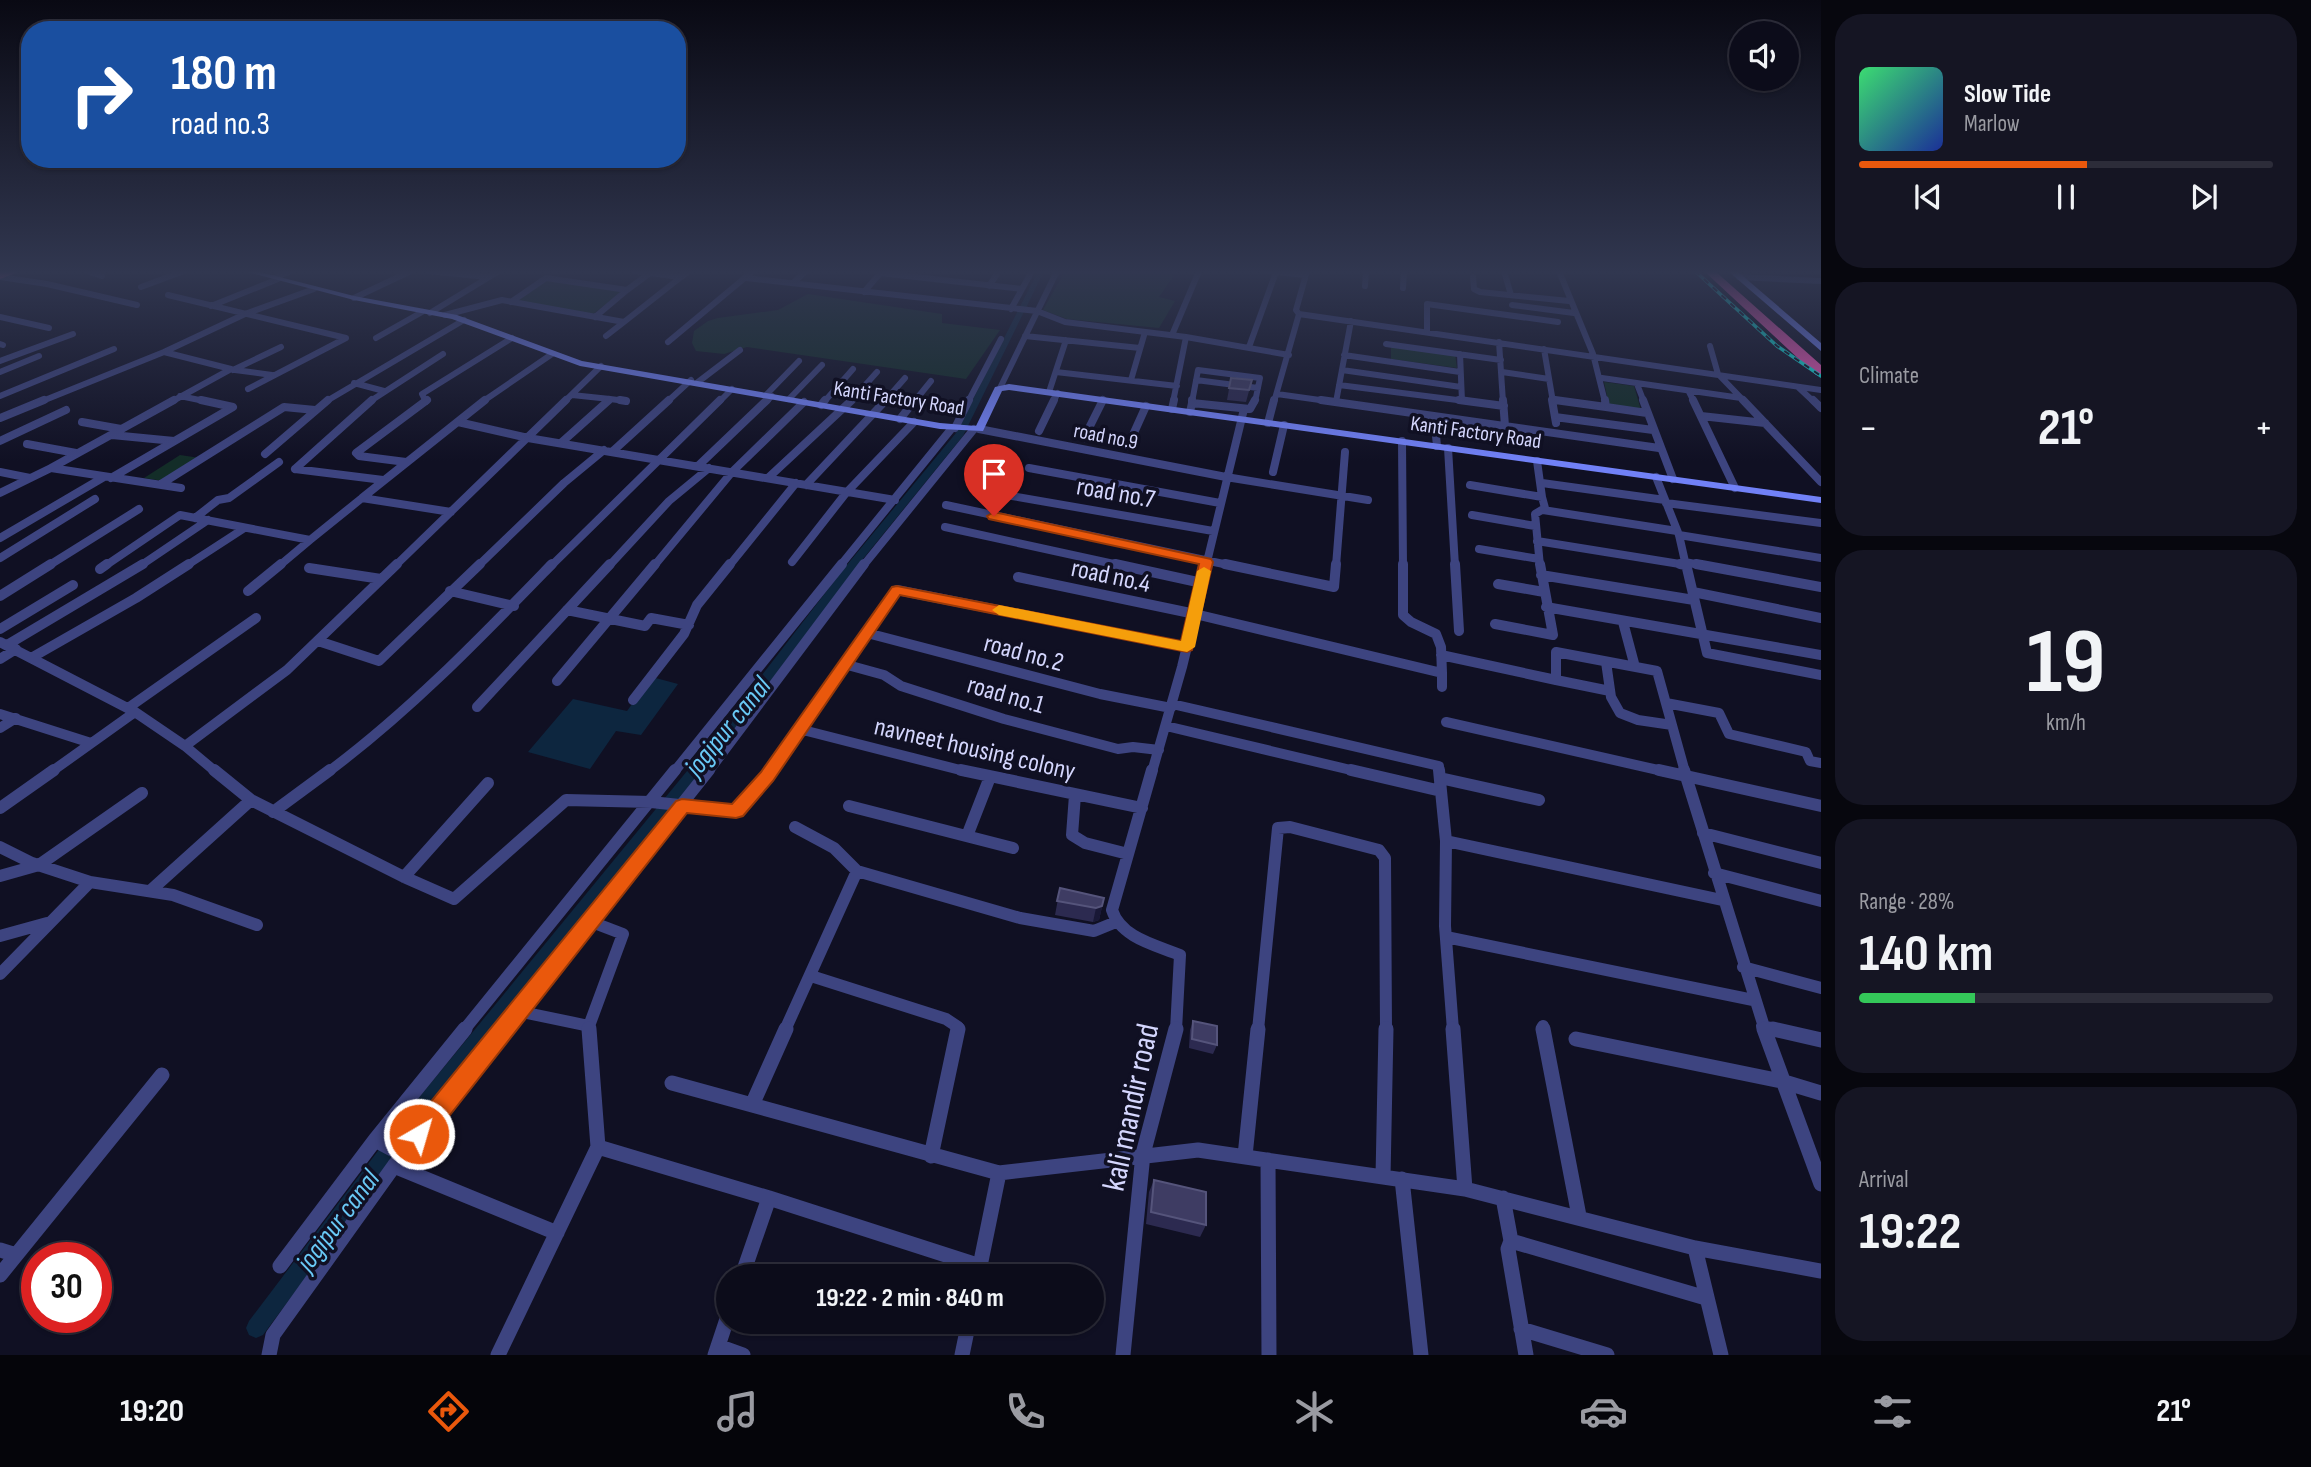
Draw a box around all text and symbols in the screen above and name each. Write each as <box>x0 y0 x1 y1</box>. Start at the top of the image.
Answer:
map controls <box>1729 21 1799 91</box>
button: sound <box>1729 21 1799 91</box>
text: 180 m <box>171 45 277 104</box>
icon: right <box>56 49 147 140</box>
text: Slow Tide <box>1964 79 2051 110</box>
text: road no.3 <box>171 105 270 144</box>
text: Marlow <box>1964 110 2020 138</box>
icon: previous <box>1909 178 1947 216</box>
icon: pause <box>2047 178 2085 216</box>
icon: next <box>2185 178 2223 216</box>
text: Climate <box>1859 362 1919 390</box>
street label: Kanti Factory Road <box>832 376 966 421</box>
text: 21° <box>2038 397 2094 460</box>
text: − <box>1859 406 1878 451</box>
text: + <box>2254 406 2273 451</box>
street label: Kanti Factory Road <box>1409 411 1543 454</box>
street label: road no.9 <box>1072 418 1140 455</box>
pin <box>964 444 1024 516</box>
icon: arrive <box>975 455 1013 493</box>
street label: road no.7 <box>1074 471 1158 516</box>
street label: road no.4 <box>1068 553 1153 600</box>
text: 19 <box>2027 609 2105 718</box>
street label: road no.2 <box>980 628 1067 679</box>
water label: jogipur canal <box>677 670 779 785</box>
street label: road no.1 <box>963 670 1048 721</box>
text: km/h <box>2046 709 2086 737</box>
street label: navneet housing colony <box>871 711 1078 788</box>
text: Range · 28% <box>1859 888 1954 916</box>
text: 140 km <box>1859 923 1993 986</box>
street label: kali mandir road <box>1095 1020 1168 1194</box>
position arrow <box>382 1097 456 1171</box>
water label: jogipur canal <box>288 1163 387 1280</box>
text: Arrival <box>1859 1166 1908 1194</box>
text: 19:22 <box>1859 1201 1961 1264</box>
speed limit sign: 30 <box>21 1242 112 1333</box>
text: 19:22 · 2 min · 840 m <box>816 1283 1004 1314</box>
icon: directions <box>424 1387 473 1436</box>
icon: music <box>713 1387 762 1436</box>
icon: phone <box>1001 1387 1050 1436</box>
icon: climate <box>1290 1387 1339 1436</box>
icon: car <box>1579 1387 1628 1436</box>
icon: filters <box>1868 1387 1917 1436</box>
text: 19:20 <box>120 1392 184 1431</box>
text: 21° <box>2156 1392 2191 1431</box>

